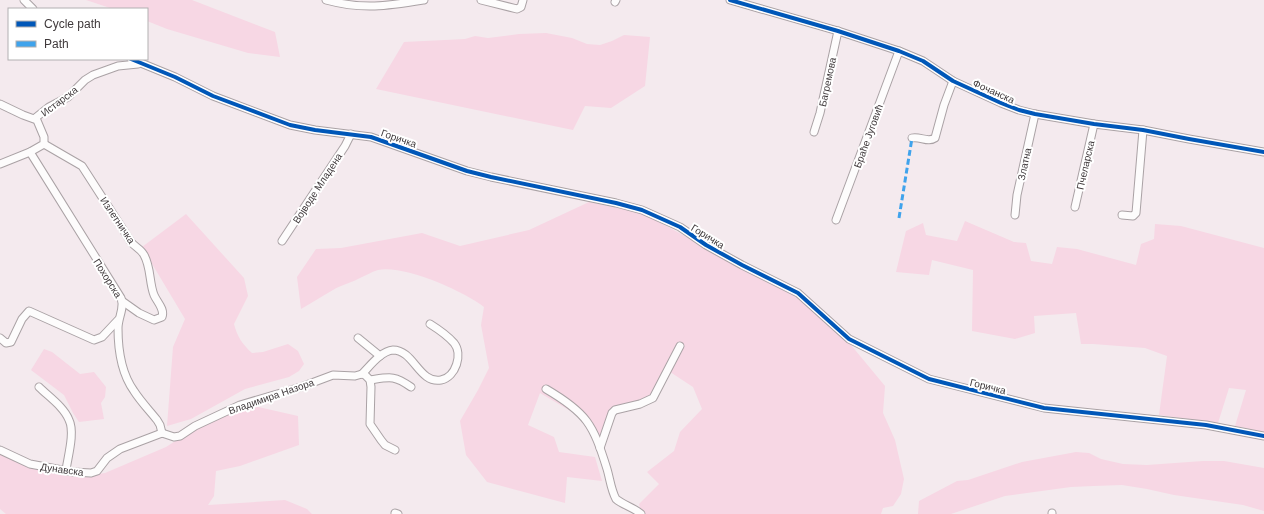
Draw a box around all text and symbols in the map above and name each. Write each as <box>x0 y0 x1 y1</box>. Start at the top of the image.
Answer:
legend <box>8 8 148 60</box>
text: Cycle path <box>44 17 101 31</box>
text: Path <box>44 37 69 51</box>
street label: Багремова <box>817 56 838 108</box>
street label: Фочанска <box>971 77 1017 106</box>
street label: Истарска <box>39 84 80 119</box>
street label: Браће Југовић <box>852 103 885 170</box>
street label: Горичка <box>380 127 418 150</box>
street label: Пчеларска <box>1075 139 1097 191</box>
street label: Златна <box>1016 146 1033 181</box>
street label: Војводе Младена <box>291 151 344 225</box>
street label: Излетничка <box>98 195 137 246</box>
street label: Горичка <box>689 222 727 251</box>
street label: Похорска <box>91 257 124 300</box>
street label: Владимира Назора <box>227 377 316 416</box>
street label: Горичка <box>969 377 1007 396</box>
street label: Дунавска <box>40 461 85 478</box>

